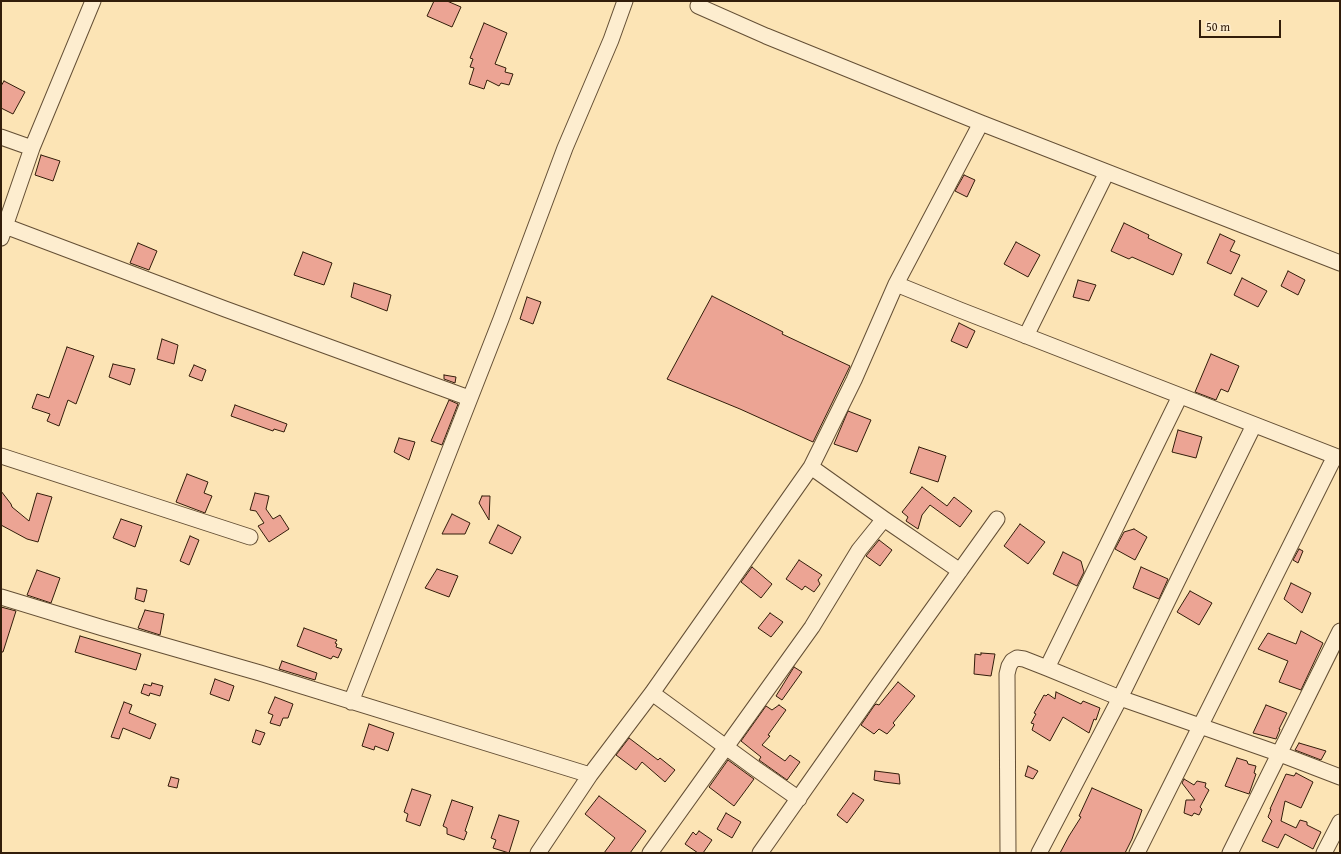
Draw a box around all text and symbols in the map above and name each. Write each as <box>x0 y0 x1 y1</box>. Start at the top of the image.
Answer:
scale bar <box>1201 12 1283 38</box>
text: 50 m <box>1206 18 1230 35</box>

